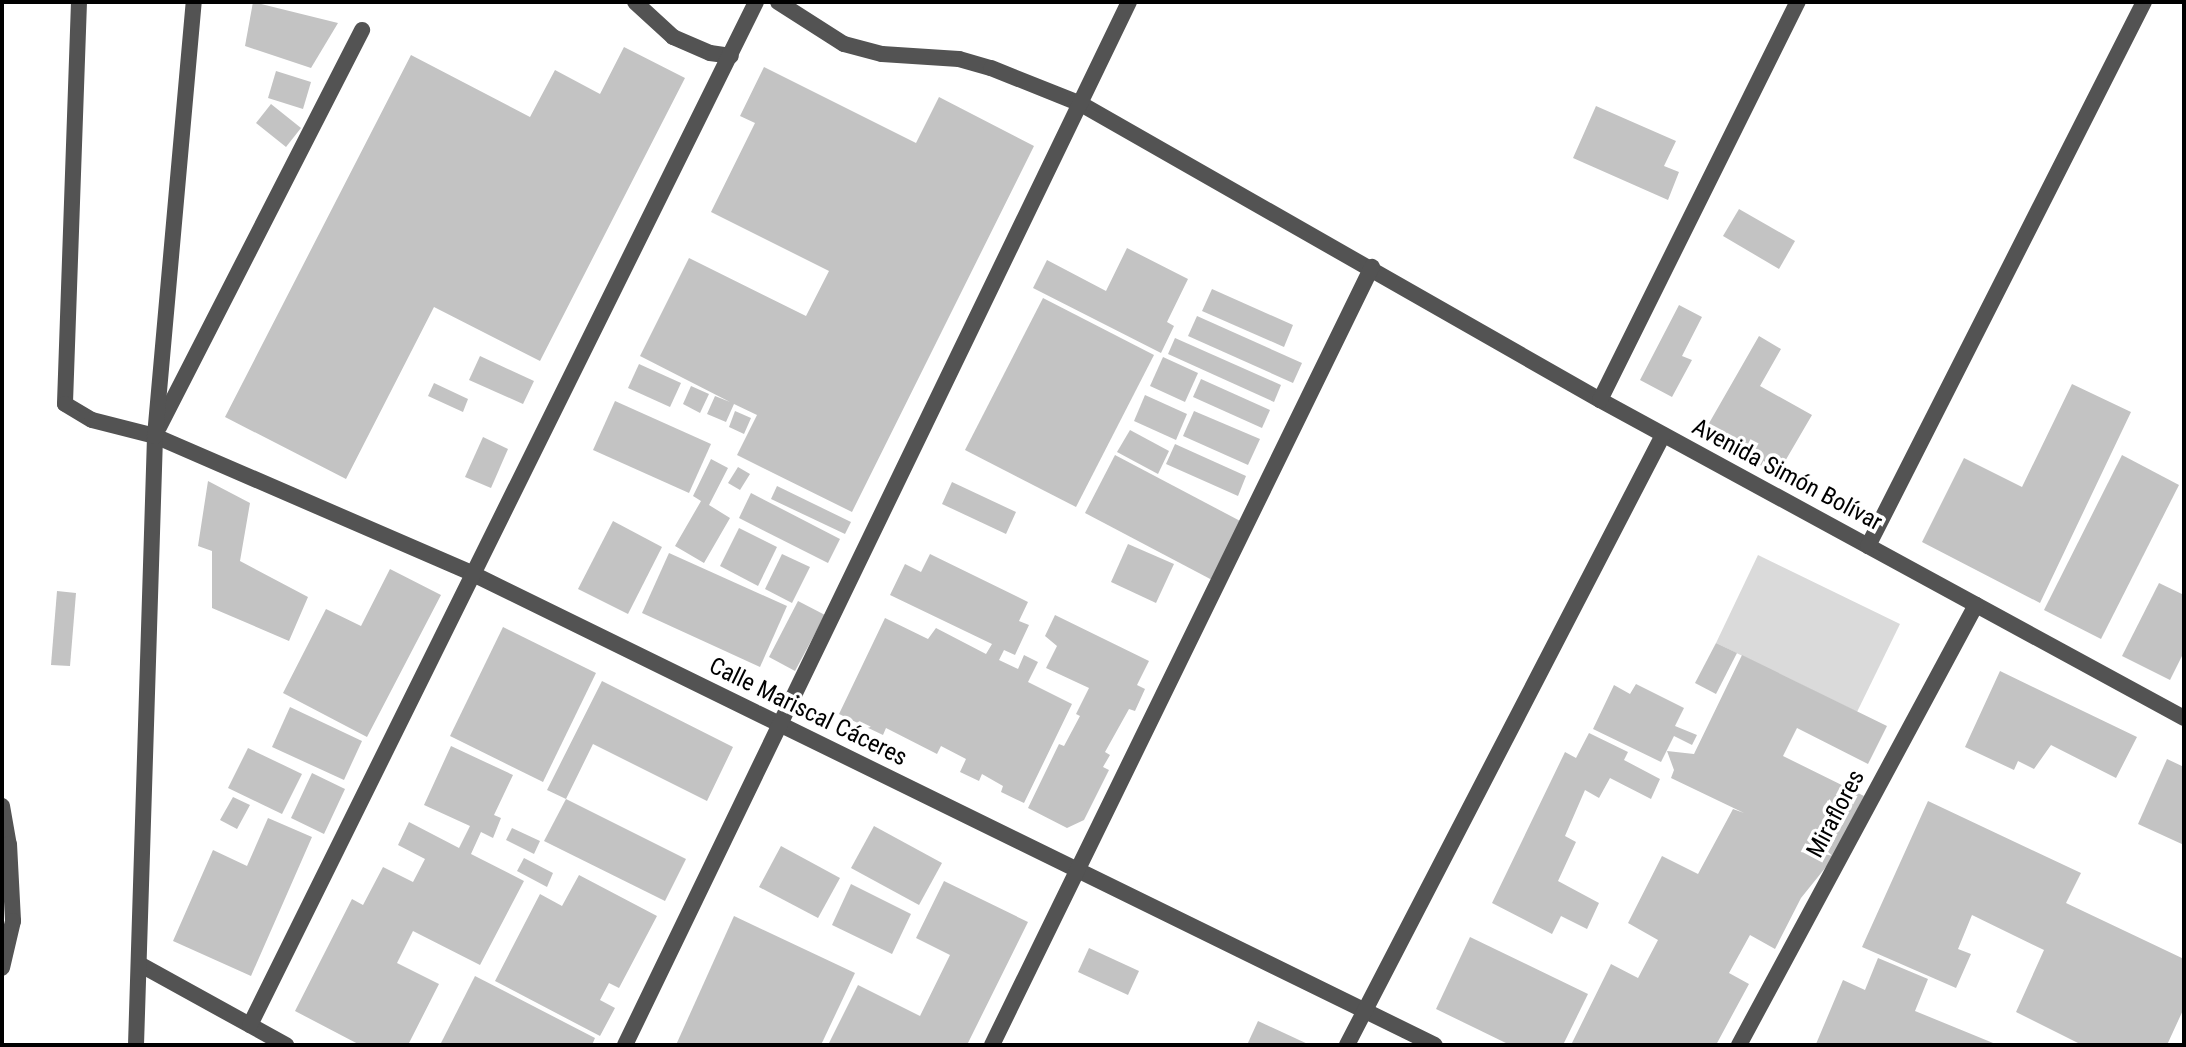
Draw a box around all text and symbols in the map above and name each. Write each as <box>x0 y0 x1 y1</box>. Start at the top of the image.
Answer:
street label: Avenida Simón Bolívar <box>1687 413 1887 537</box>
street label: Calle Mariscal Cáceres <box>704 652 912 772</box>
street label: Miraflores <box>1801 765 1871 863</box>

